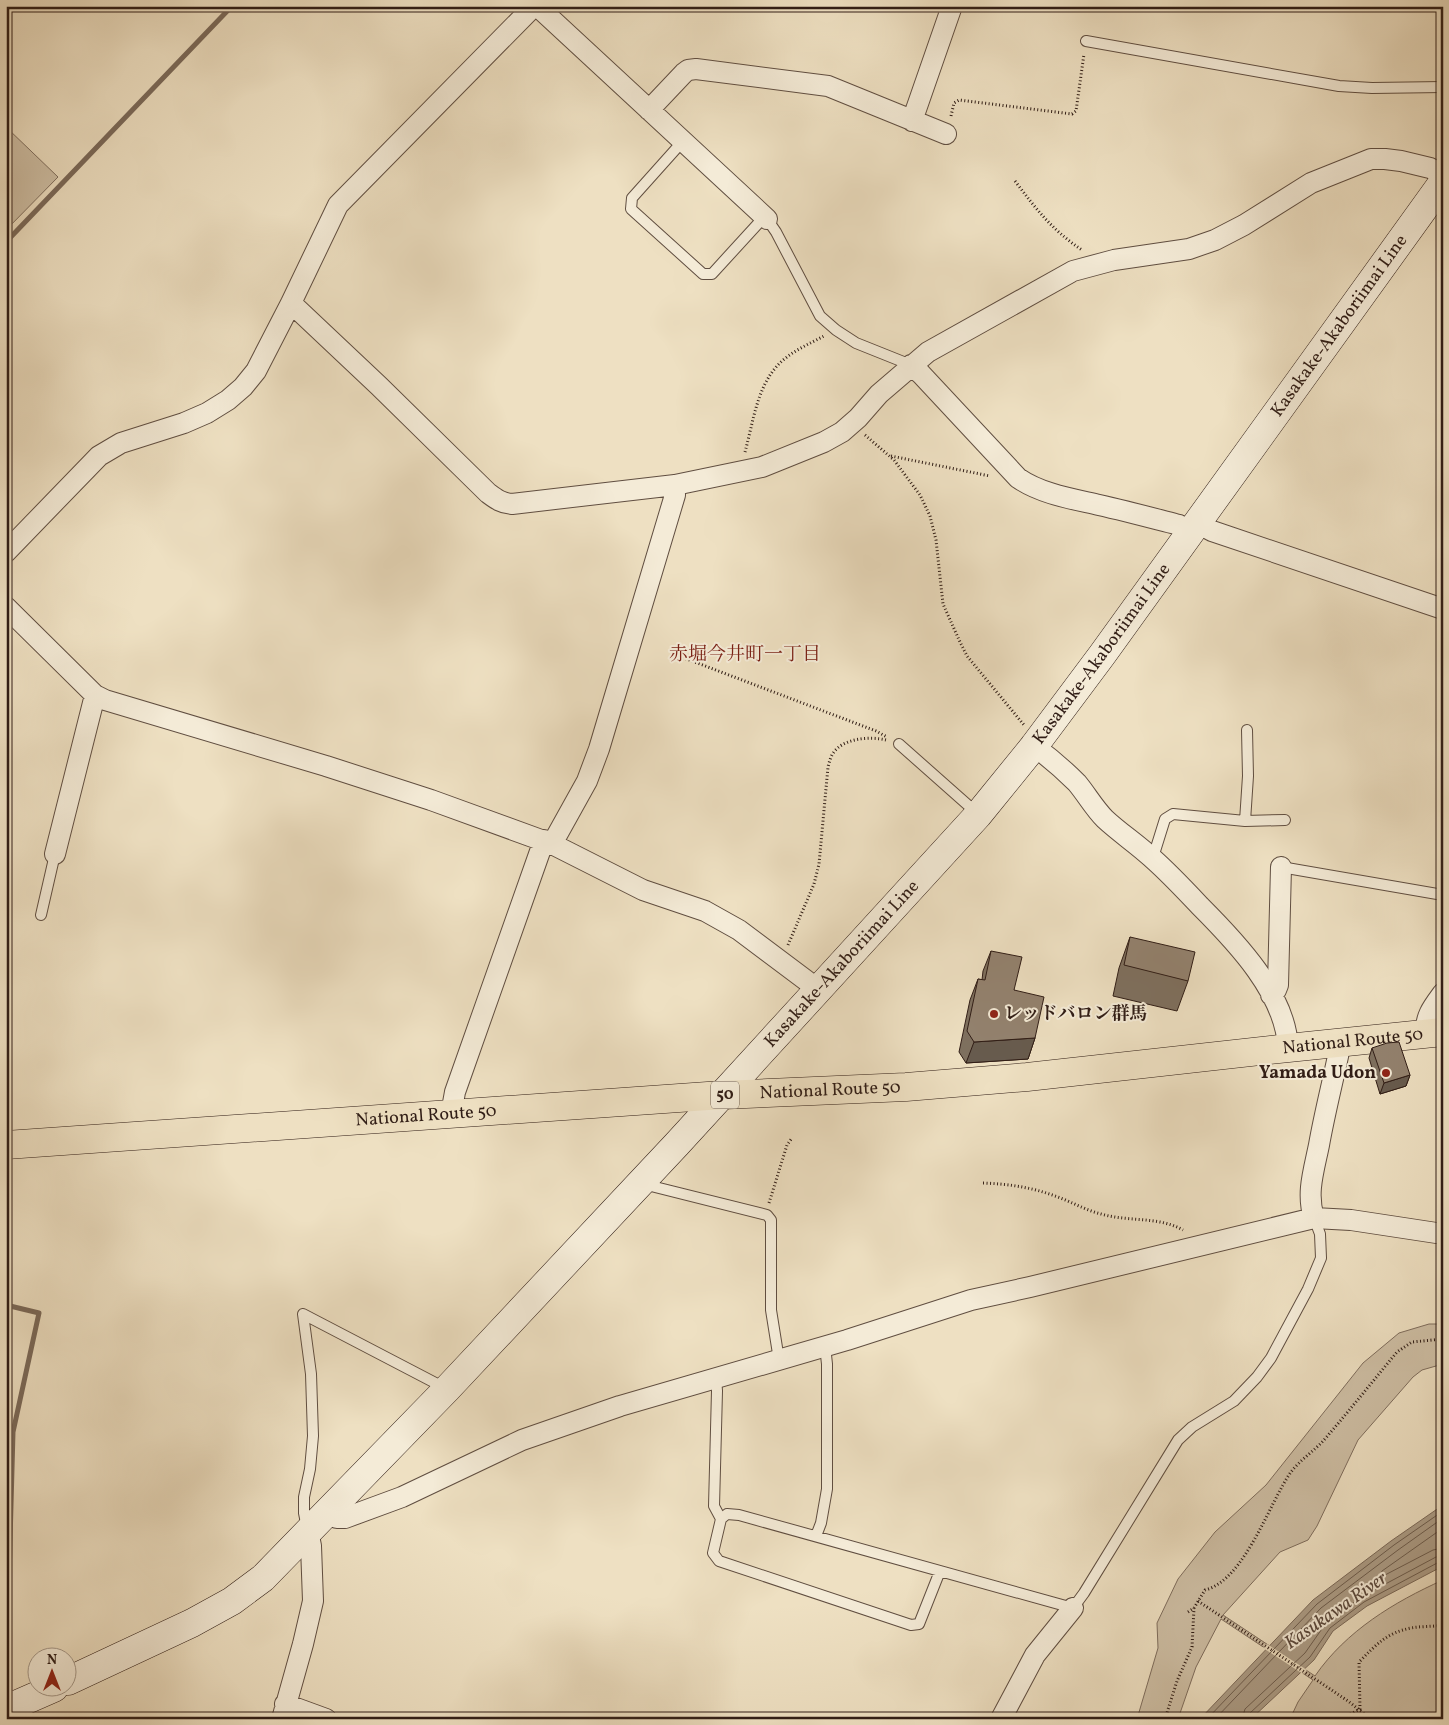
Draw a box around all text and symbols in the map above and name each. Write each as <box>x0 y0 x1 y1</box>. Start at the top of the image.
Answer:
street label: Kasakake-Akaboriimai Line <box>1265 230 1413 422</box>
street label: Kasakake-Akaboriimai Line <box>1027 558 1177 750</box>
district label: 赤堀今井町一丁目 <box>669 642 821 668</box>
street label: Kasakake-Akaboriimai Line <box>759 875 925 1053</box>
place label: レッドバロン群馬 <box>1004 1002 1147 1027</box>
marker: レッドバロン群馬 <box>988 1008 1000 1020</box>
street label: National Route 50 <box>1281 1022 1424 1061</box>
place label: Yamada Udon <box>1259 1061 1376 1086</box>
marker: Yamada Udon <box>1380 1067 1392 1079</box>
street label: National Route 50 <box>759 1075 901 1106</box>
road number: 50 <box>711 1082 739 1108</box>
street label: National Route 50 <box>355 1098 497 1133</box>
water label: Kasukawa River <box>1279 1565 1393 1656</box>
north arrow <box>28 1648 78 1698</box>
text: N <box>47 1651 57 1670</box>

